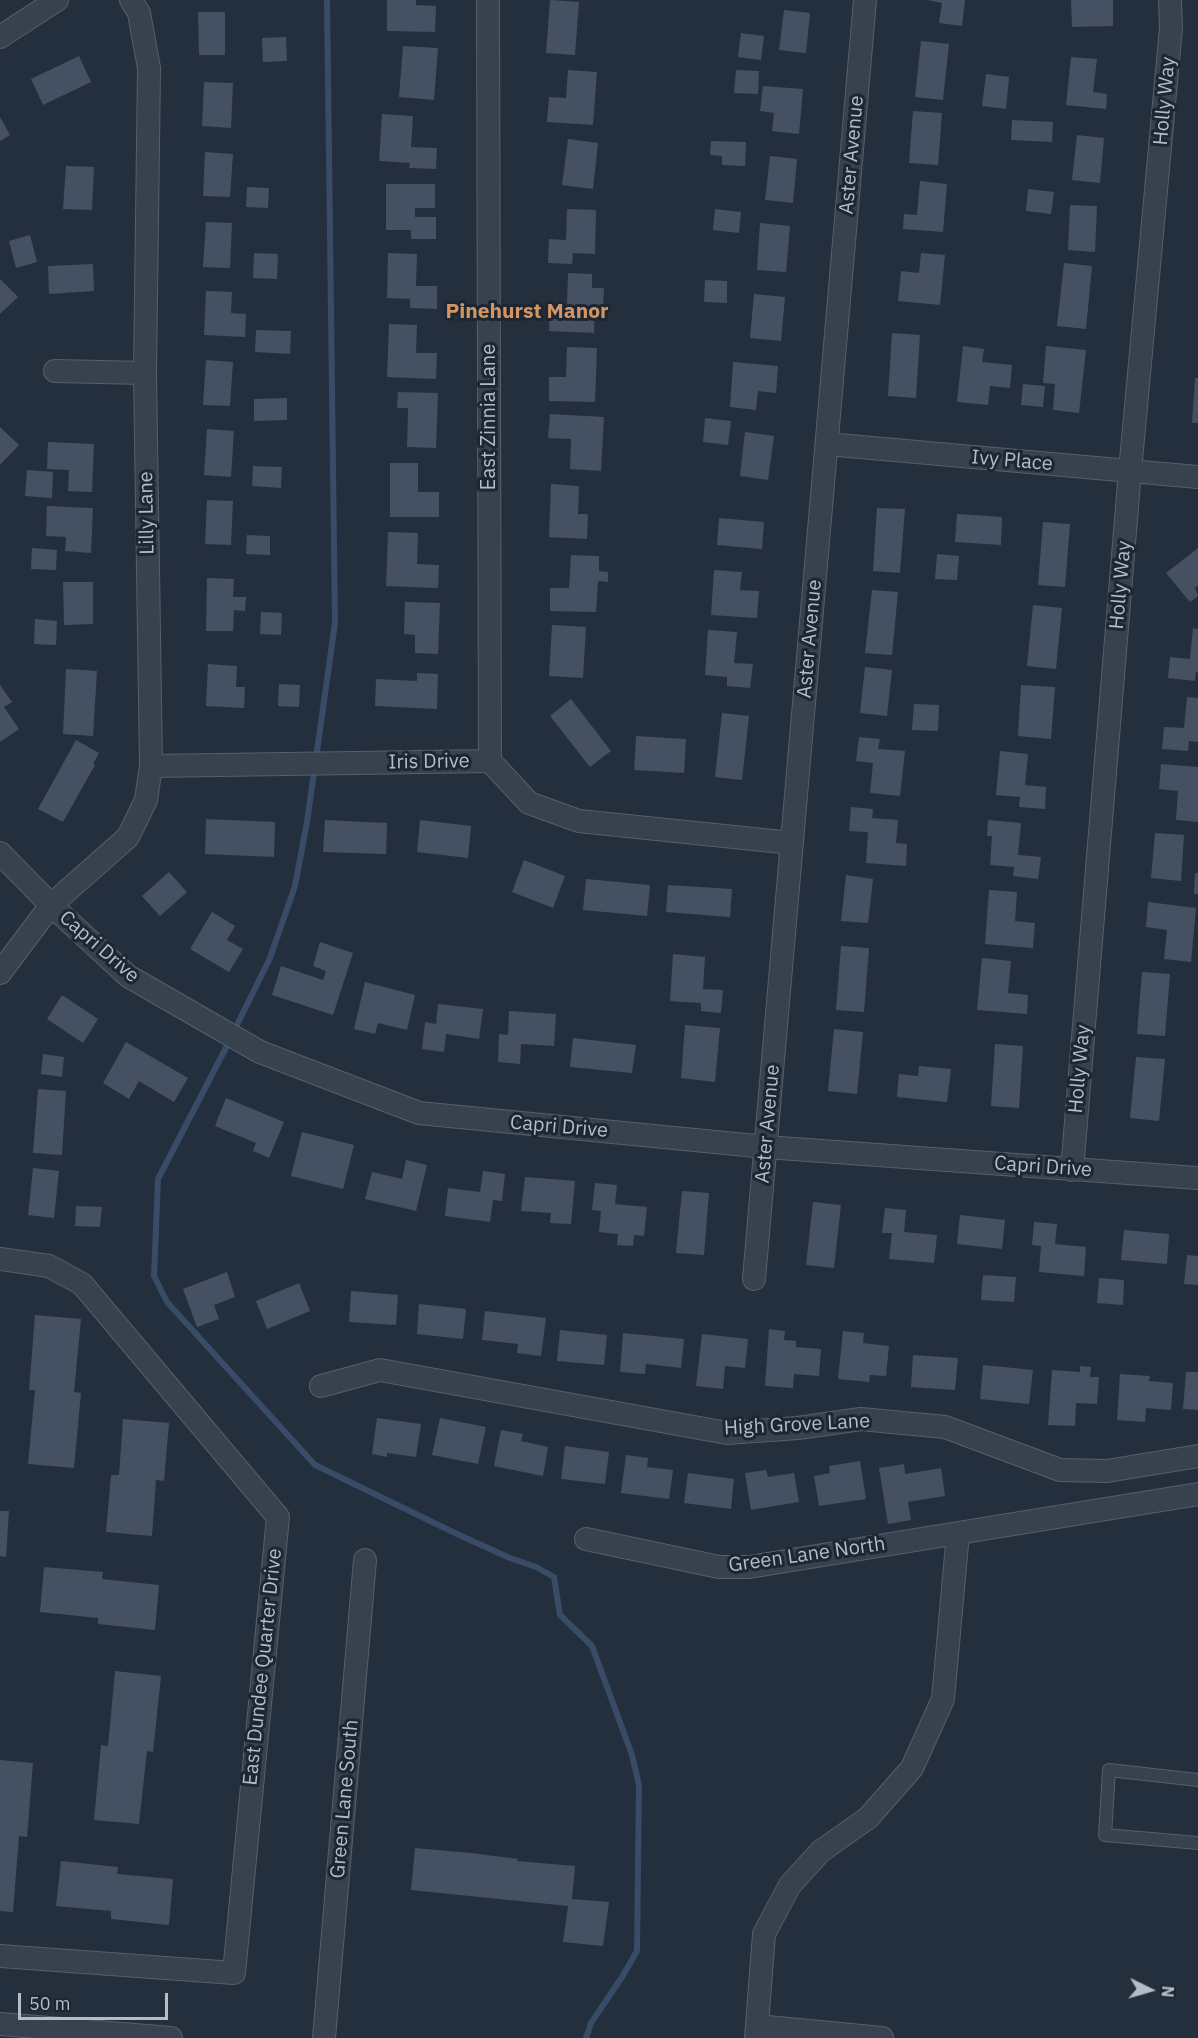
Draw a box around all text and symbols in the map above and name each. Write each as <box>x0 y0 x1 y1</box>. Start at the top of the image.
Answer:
street label: Holly Way <box>1149 56 1181 146</box>
street label: Aster Avenue <box>835 95 869 215</box>
district label: Pinehurst Manor <box>445 299 609 325</box>
street label: East Zinnia Lane <box>477 344 501 490</box>
street label: Ivy Place <box>970 445 1054 477</box>
street label: Lilly Lane <box>134 471 160 555</box>
street label: Holly Way <box>1105 540 1137 630</box>
street label: Aster Avenue <box>793 579 827 699</box>
street label: Iris Drive <box>388 749 470 775</box>
street label: Capri Drive <box>54 906 144 988</box>
street label: Holly Way <box>1064 1024 1096 1114</box>
street label: Aster Avenue <box>751 1064 785 1184</box>
street label: Capri Drive <box>509 1111 609 1143</box>
street label: Capri Drive <box>993 1152 1093 1182</box>
street label: High Grove Lane <box>723 1409 871 1441</box>
street label: Green Lane North <box>727 1532 887 1578</box>
street label: East Dundee Quarter Drive <box>239 1547 287 1787</box>
street label: Green Lane South <box>326 1719 364 1879</box>
north arrow <box>1120 1960 1180 2020</box>
scale bar <box>21 1981 171 2019</box>
text: N <box>1157 1985 1178 1998</box>
text: 50 m <box>29 1992 71 2015</box>

